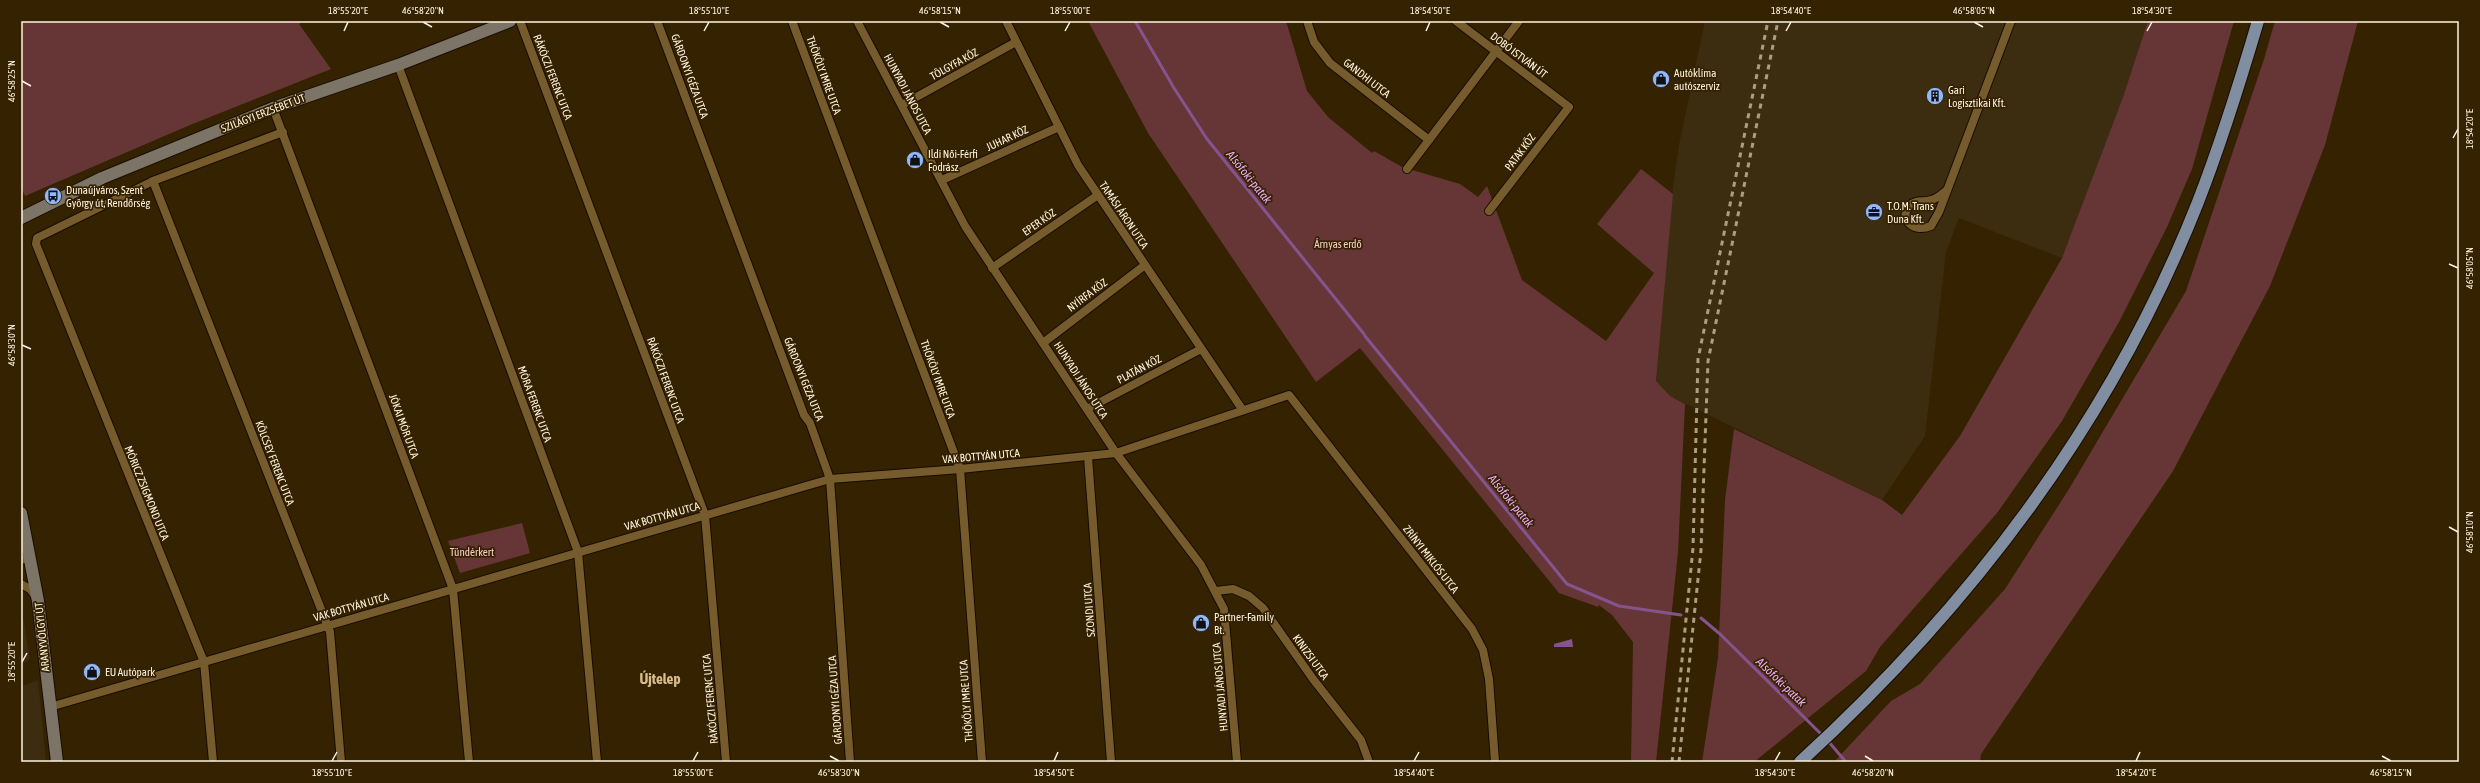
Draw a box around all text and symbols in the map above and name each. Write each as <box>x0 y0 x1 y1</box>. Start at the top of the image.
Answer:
text: 18°55'20"E <box>328 5 369 16</box>
text: 46°58'20"N <box>402 5 444 16</box>
text: 18°55'10"E <box>689 5 730 16</box>
text: 46°58'15"N <box>919 5 961 16</box>
text: 18°55'00"E <box>1050 5 1091 16</box>
text: 18°54'50"E <box>1410 5 1451 16</box>
text: 18°54'40"E <box>1771 5 1812 16</box>
text: 46°58'05"N <box>1953 5 1995 16</box>
text: 18°54'30"E <box>2132 5 2173 16</box>
street label: DOBÓ ISTVÁN ÚT <box>1488 30 1550 80</box>
street label: GÁRDONYI GÉZA UTCA <box>669 32 711 120</box>
street label: RÁKÓCZI FERENC UTCA <box>531 33 575 122</box>
street label: THÖKÖLY IMRE UTCA <box>804 34 844 116</box>
street label: TÖLGYFA KÖZ <box>928 46 980 82</box>
street label: HUNYADI JÁNOS UTCA <box>882 52 934 137</box>
street label: GANDHI UTCA <box>1341 56 1393 100</box>
text: 46°58'25"N <box>6 60 17 102</box>
place label: Autóklíma autószerviz <box>1674 67 1720 92</box>
shop icon: Autóklíma autószerviz <box>1651 69 1671 89</box>
place label: Gari Logisztikai Kft. <box>1948 84 2006 109</box>
building icon: Gari Logisztikai Kft. <box>1925 86 1945 106</box>
street label: SZILÁGYI ERZSÉBET ÚT <box>219 91 307 135</box>
text: 18°54'20"E <box>2464 108 2475 149</box>
street label: JUHAR KÖZ <box>984 123 1030 153</box>
street label: PATAK KÖZ <box>1502 131 1538 173</box>
water label: Alsófoki-patak <box>1223 147 1275 207</box>
place label: Ildi Női-Férfi Fodrász <box>928 148 978 173</box>
shop icon: Ildi Női-Férfi Fodrász <box>905 150 925 170</box>
street label: TAMÁSI ÁRON UTCA <box>1097 179 1151 251</box>
place label: Dunaújváros, Szent György út, Rendőrség <box>66 184 150 209</box>
bus stop icon: Dunaújváros, Szent György út, Rendőrség <box>43 186 63 206</box>
place label: T.O.M. Trans Duna Kft. <box>1887 200 1934 225</box>
office icon: T.O.M. Trans Duna Kft. <box>1864 202 1884 222</box>
street label: EPER KÖZ <box>1020 206 1058 238</box>
park label: Árnyas erdő <box>1314 238 1362 250</box>
text: 46°58'05"N <box>2464 247 2475 289</box>
street label: NYÍRFA KÖZ <box>1065 276 1109 314</box>
text: 46°58'30"N <box>6 324 17 366</box>
street label: RÁKÓCZI FERENC UTCA <box>645 336 687 425</box>
street label: GÁRDONYI GÉZA UTCA <box>782 336 826 423</box>
street label: THÖKÖLY IMRE UTCA <box>918 338 958 420</box>
street label: HUNYADI JÁNOS UTCA <box>1052 339 1111 421</box>
street label: PLATÁN KÖZ <box>1115 352 1163 386</box>
street label: MÓRA FERENC UTCA <box>516 364 555 444</box>
street label: JÓKAI MÓR UTCA <box>387 392 421 460</box>
street label: KÖLCSEY FERENC UTCA <box>253 419 297 508</box>
street label: MÓRICZ ZSIGMOND UTCA <box>122 444 172 543</box>
street label: VAK BOTTYÁN UTCA <box>942 447 1021 465</box>
water label: Alsófoki-patak <box>1485 471 1537 531</box>
street label: VAK BOTTYÁN UTCA <box>623 499 702 532</box>
text: 46°58'10"N <box>2464 511 2475 553</box>
street label: ZRÍNYI MIKLÓS UTCA <box>1401 523 1462 596</box>
park label: Tündérkert <box>450 546 494 558</box>
street label: SZONDI UTCA <box>1081 582 1097 638</box>
street label: VAK BOTTYÁN UTCA <box>312 590 391 623</box>
street label: ARANYVÖLGYI ÚT <box>32 602 52 672</box>
place label: Partner-Family Bt. <box>1214 611 1274 636</box>
shop icon: Partner-Family Bt. <box>1191 613 1211 633</box>
street label: KINIZSI UTCA <box>1291 632 1332 682</box>
text: 18°55'20"E <box>6 641 17 682</box>
street label: HUNYADI JÁNOS UTCA <box>1210 642 1230 732</box>
street label: RÁKÓCZI FERENC UTCA <box>700 653 720 744</box>
water label: Alsófoki-patak <box>1752 654 1809 710</box>
street label: GÁRDONYI GÉZA UTCA <box>826 655 844 745</box>
street label: THÖKÖLY IMRE UTCA <box>957 659 975 742</box>
shop icon: EU Autópark <box>82 662 102 682</box>
place label: EU Autópark <box>105 666 155 678</box>
district label: Újtelep <box>639 670 681 687</box>
text: 18°55'10"E <box>312 767 353 778</box>
text: 18°55'00"E <box>673 767 714 778</box>
text: 46°58'30"N <box>818 767 860 778</box>
text: 18°54'50"E <box>1034 767 1075 778</box>
text: 18°54'40"E <box>1394 767 1435 778</box>
text: 18°54'30"E <box>1755 767 1796 778</box>
text: 46°58'20"N <box>1852 767 1894 778</box>
text: 18°54'20"E <box>2116 767 2157 778</box>
text: 46°58'15"N <box>2370 767 2412 778</box>

